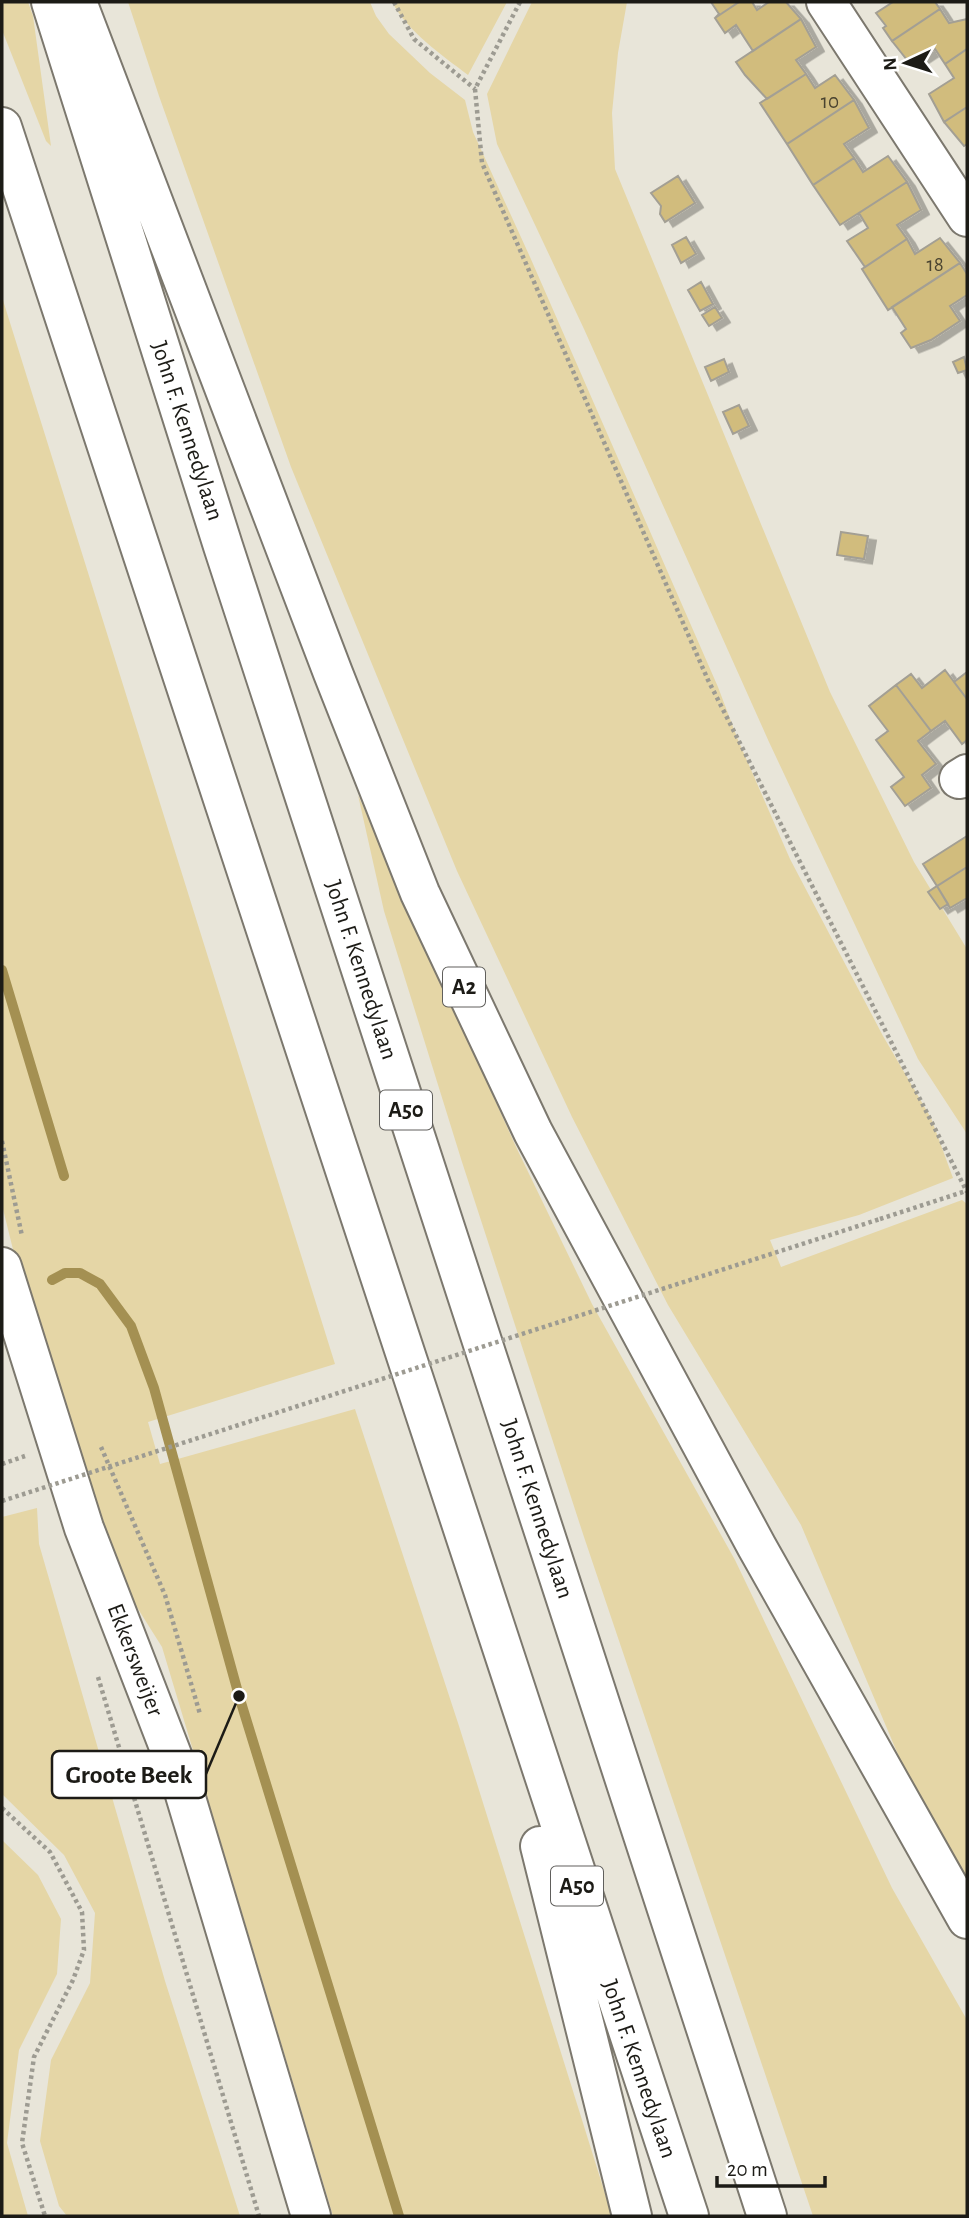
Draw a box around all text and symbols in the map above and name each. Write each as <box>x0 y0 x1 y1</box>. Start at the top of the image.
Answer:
north arrow <box>871 28 941 98</box>
text: N <box>881 57 900 71</box>
house number: 10 <box>821 91 839 112</box>
house number: 18 <box>926 254 944 275</box>
street label: John F. Kennedylaan <box>147 338 227 524</box>
street label: John F. Kennedylaan <box>321 877 401 1063</box>
road number: A2 <box>443 968 485 1006</box>
road number: A50 <box>380 1091 432 1130</box>
street label: John F. Kennedylaan <box>497 1416 577 1602</box>
street label: Ekkersweijer <box>103 1600 168 1720</box>
callout: Groote Beek <box>52 1751 206 1798</box>
text: Groote Beek <box>66 1762 193 1788</box>
road number: A50 <box>551 1867 603 1906</box>
street label: John F. Kennedylaan <box>597 1977 681 2161</box>
scale bar <box>717 2144 825 2188</box>
text: 20 m <box>727 2159 768 2180</box>

